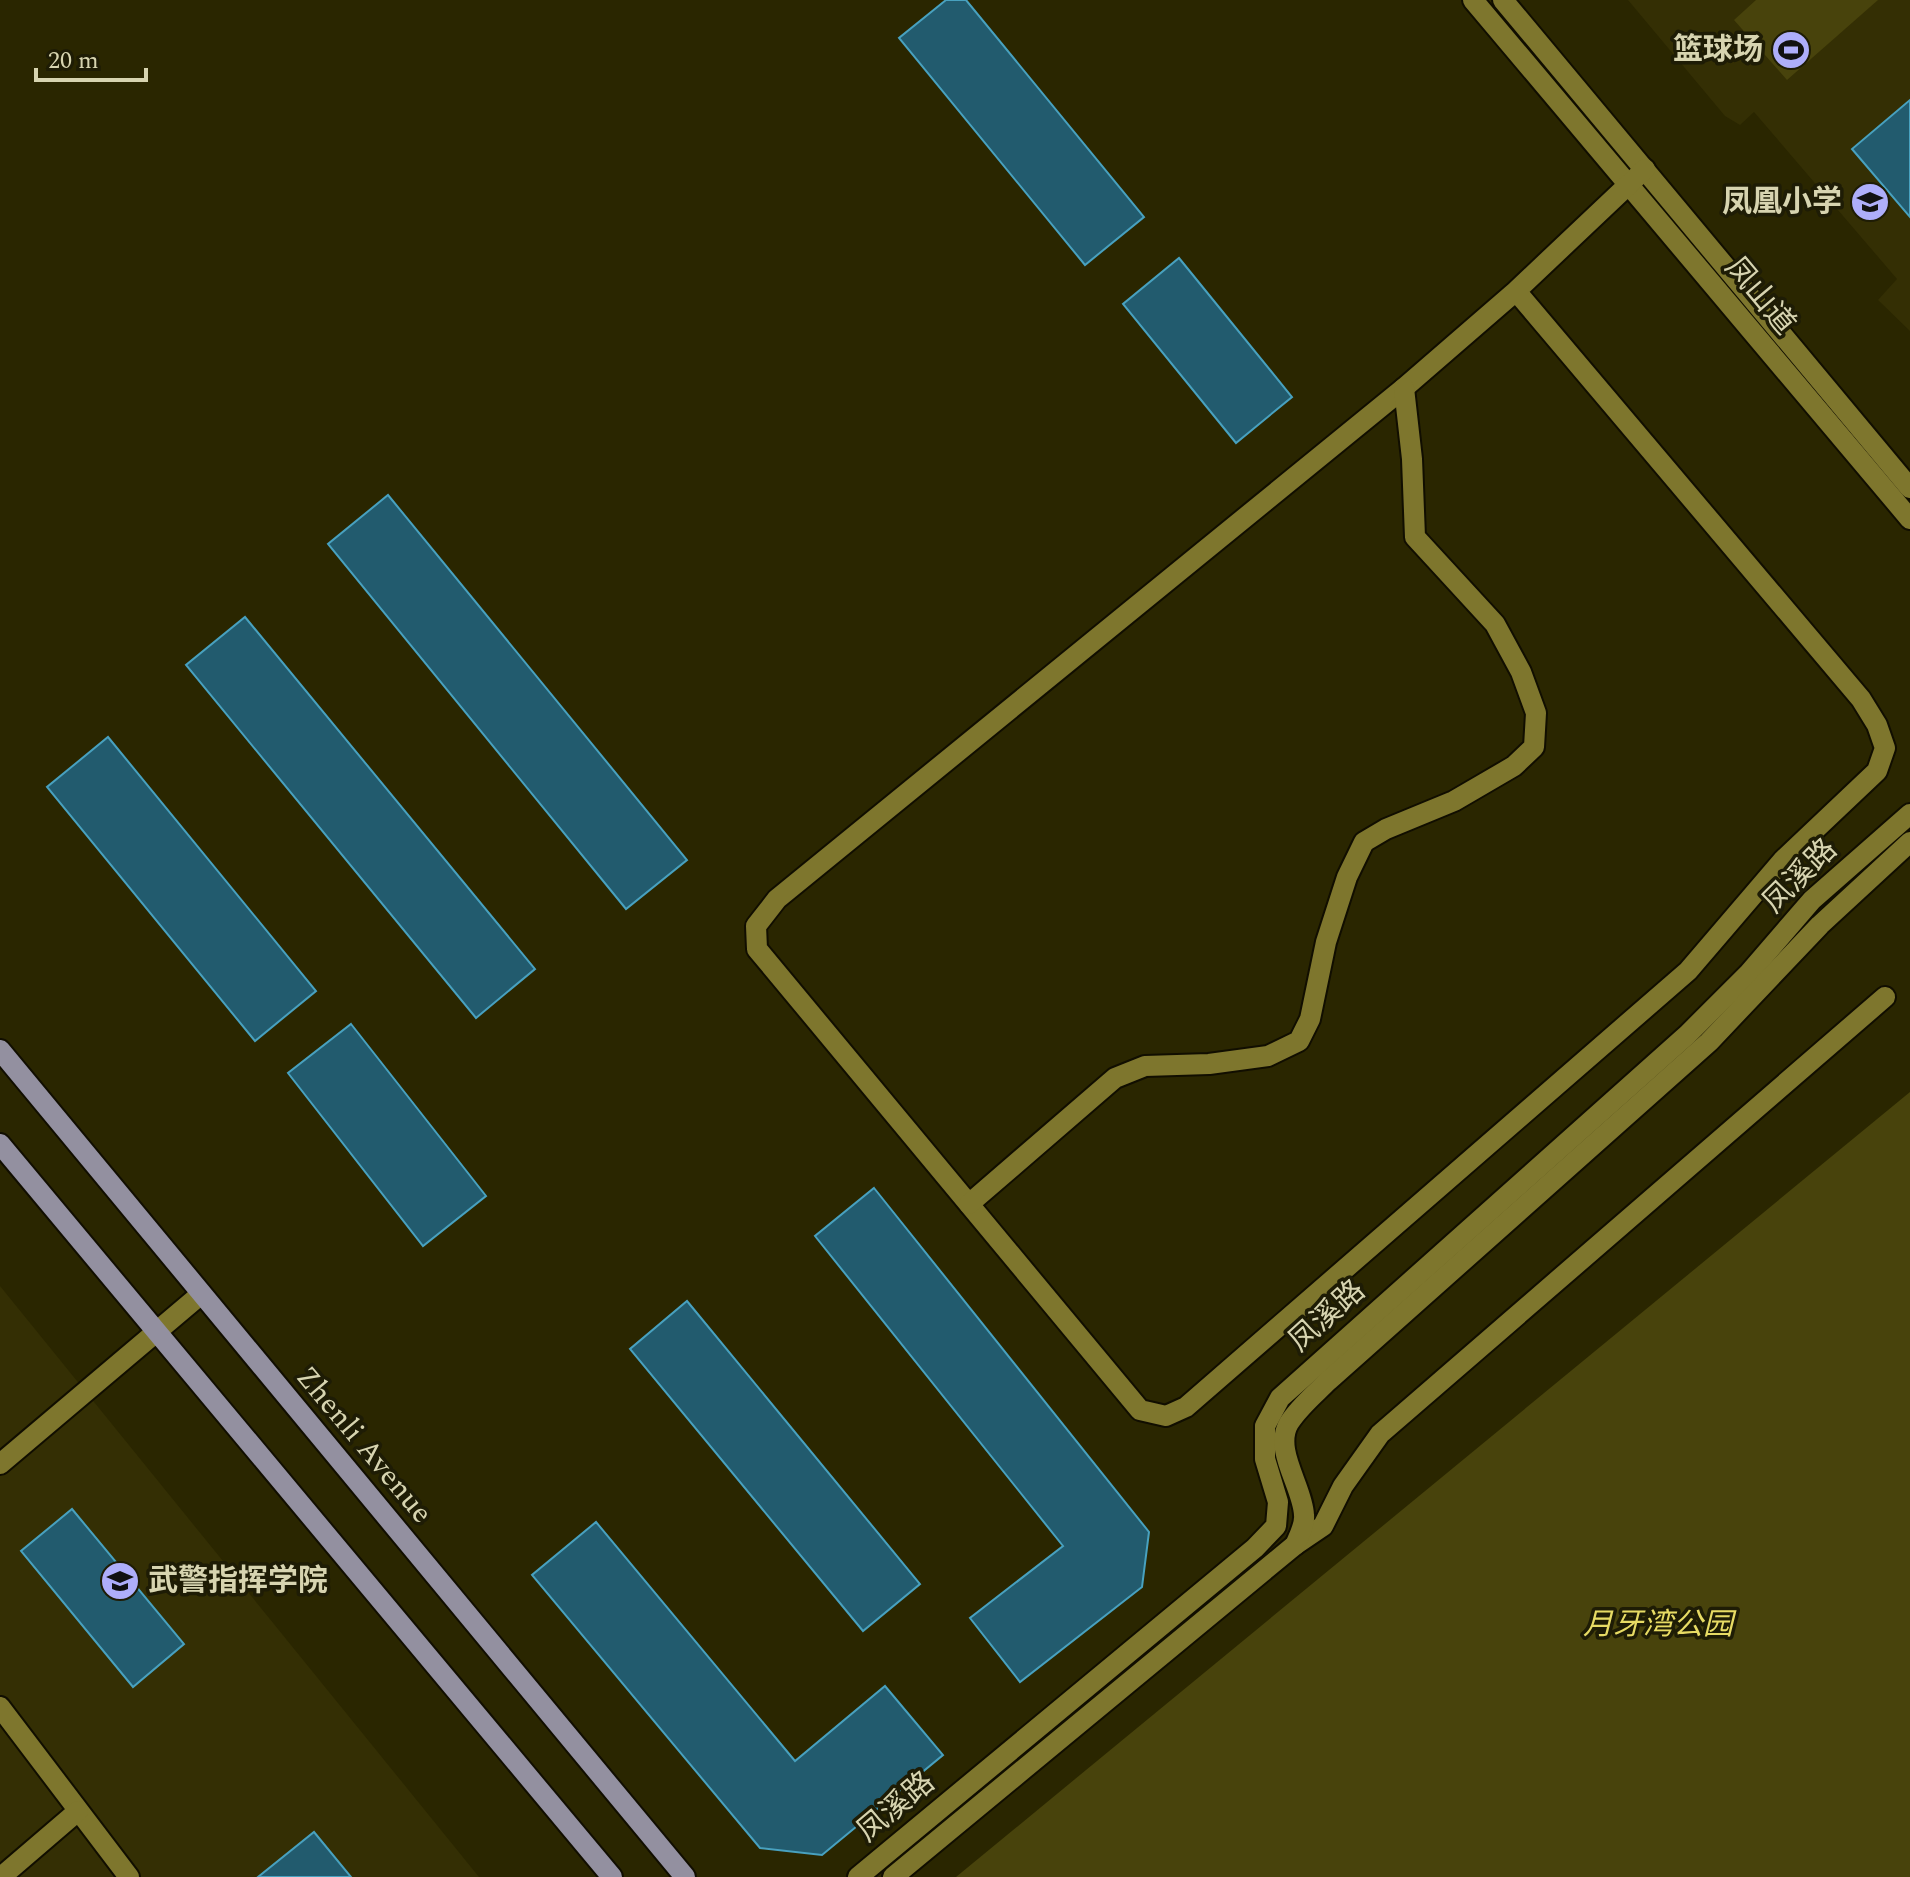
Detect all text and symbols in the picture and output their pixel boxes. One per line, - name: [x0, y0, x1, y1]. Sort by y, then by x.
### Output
- place label: 篮球场: [1673, 27, 1763, 73]
- sports icon: 篮球场: [1770, 29, 1812, 71]
- scale bar: [36, 32, 146, 82]
- text: 20 m: [48, 43, 99, 79]
- place label: 凤凰小学: [1722, 179, 1842, 225]
- school or university icon: 凤凰小学: [1849, 181, 1891, 223]
- street label: 凤山道: [1713, 247, 1807, 345]
- street label: 凤溪路: [1752, 828, 1848, 924]
- street label: 凤溪路: [1278, 1269, 1376, 1363]
- street label: Zhenli Avenue: [284, 1356, 444, 1534]
- place label: 武警指挥学院: [148, 1558, 328, 1604]
- school or university icon: 武警指挥学院: [99, 1560, 141, 1602]
- park label: 月牙湾公园: [1583, 1602, 1737, 1648]
- street label: 凤溪路: [847, 1760, 945, 1854]

